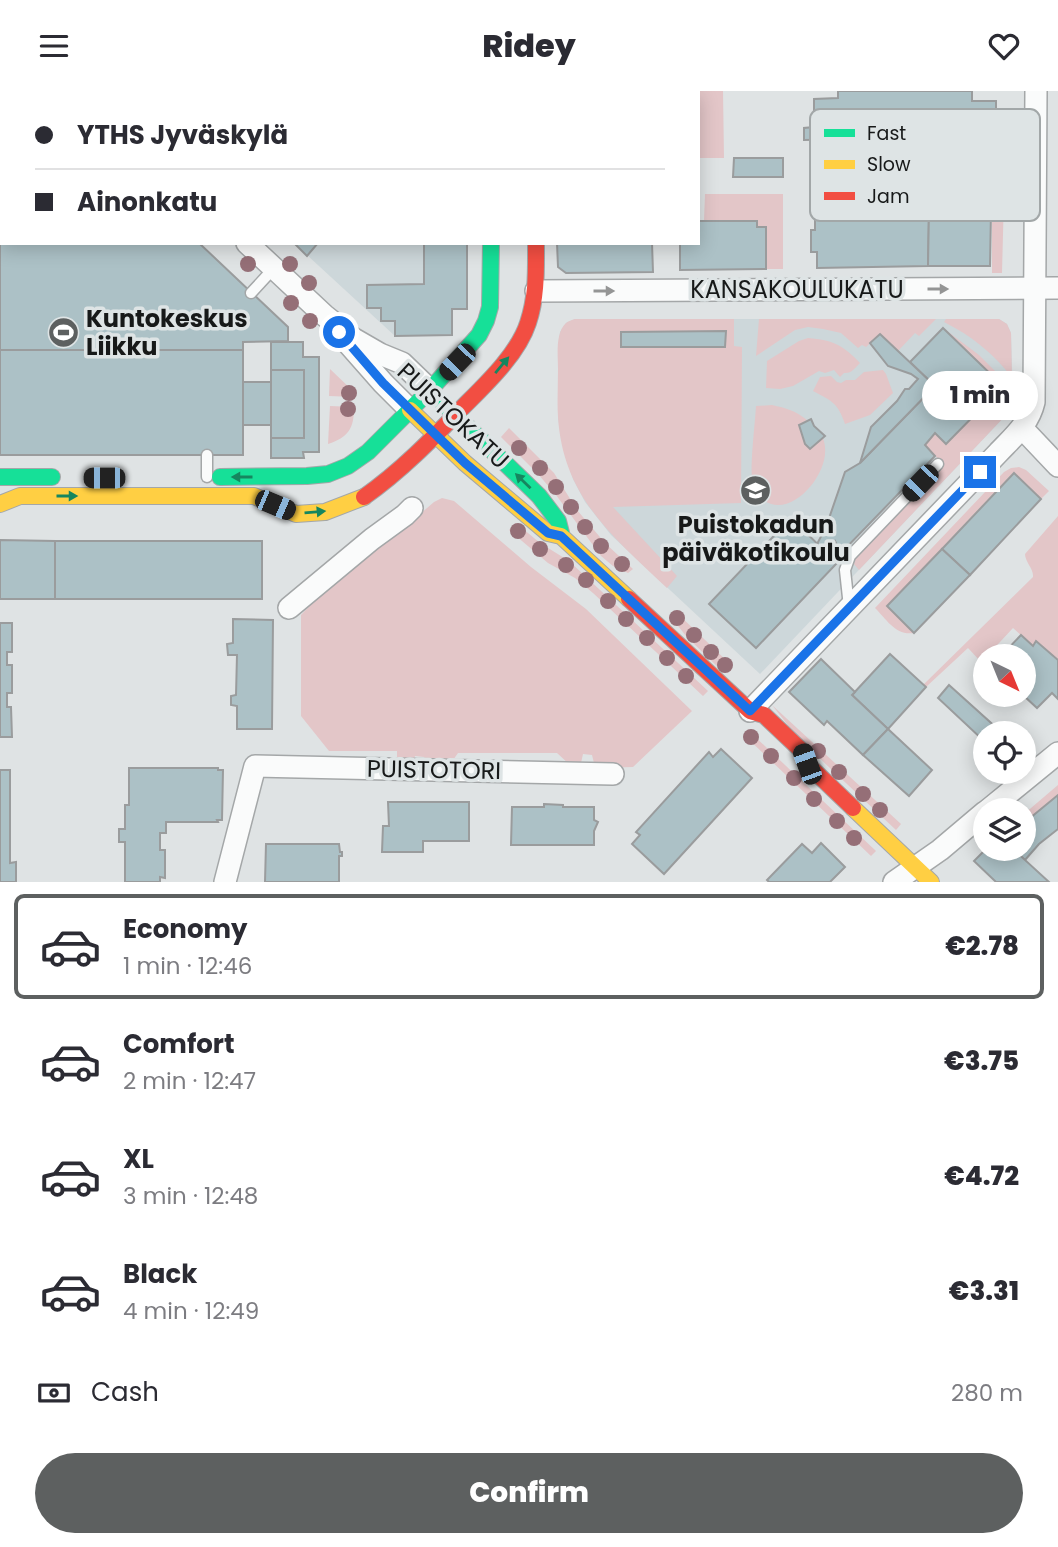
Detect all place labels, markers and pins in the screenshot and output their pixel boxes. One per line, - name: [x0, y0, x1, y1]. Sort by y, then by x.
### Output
- place label: Kuntokeskus Liikku: [86, 302, 248, 363]
- sports icon: Kuntokeskus Liikku: [46, 316, 80, 350]
- school or university icon: Puistokadun päiväkotikoulu: [739, 474, 773, 508]
- place label: Puistokadun päiväkotikoulu: [662, 508, 850, 569]

